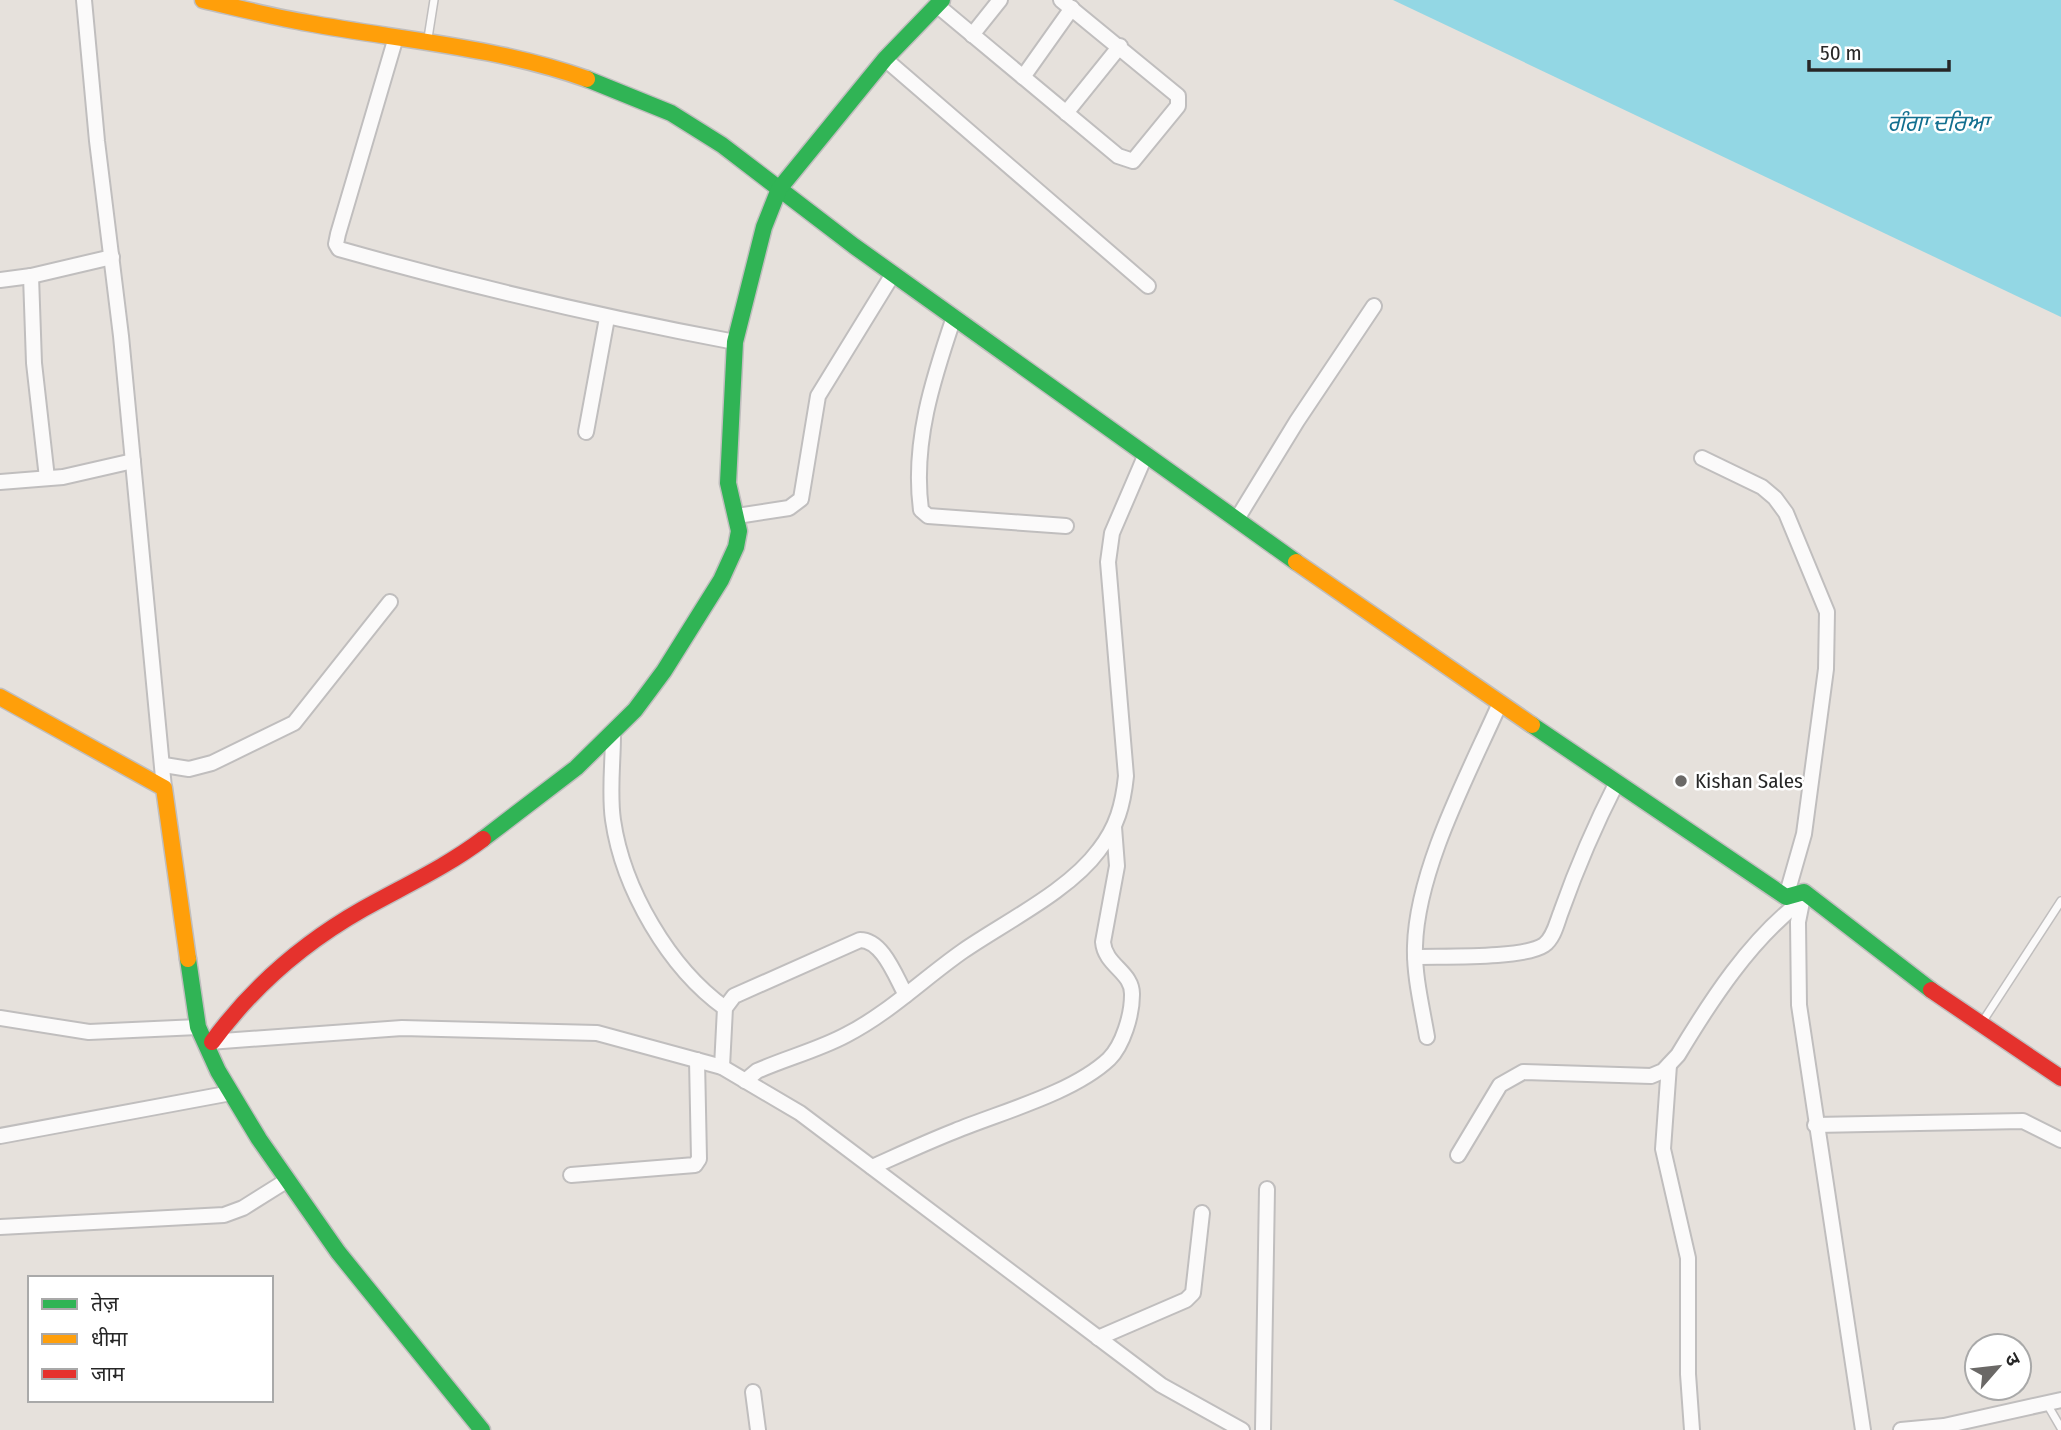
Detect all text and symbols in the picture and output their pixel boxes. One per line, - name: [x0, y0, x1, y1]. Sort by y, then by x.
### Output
- scale bar: [1809, 28, 1949, 72]
- text: 50 m: [1820, 40, 1862, 66]
- water label: ਗੰਗਾ ਦਰਿਆ: [1887, 109, 1993, 137]
- place label: Kishan Sales: [1695, 768, 1803, 794]
- marker: Kishan Sales: [1673, 773, 1689, 789]
- legend: [28, 1276, 273, 1402]
- text: तेज़: [91, 1291, 119, 1317]
- text: धीमा: [91, 1326, 128, 1352]
- north arrow: [1963, 1332, 2033, 1402]
- text: उ: [2000, 1349, 2026, 1370]
- text: जाम: [91, 1361, 125, 1387]

